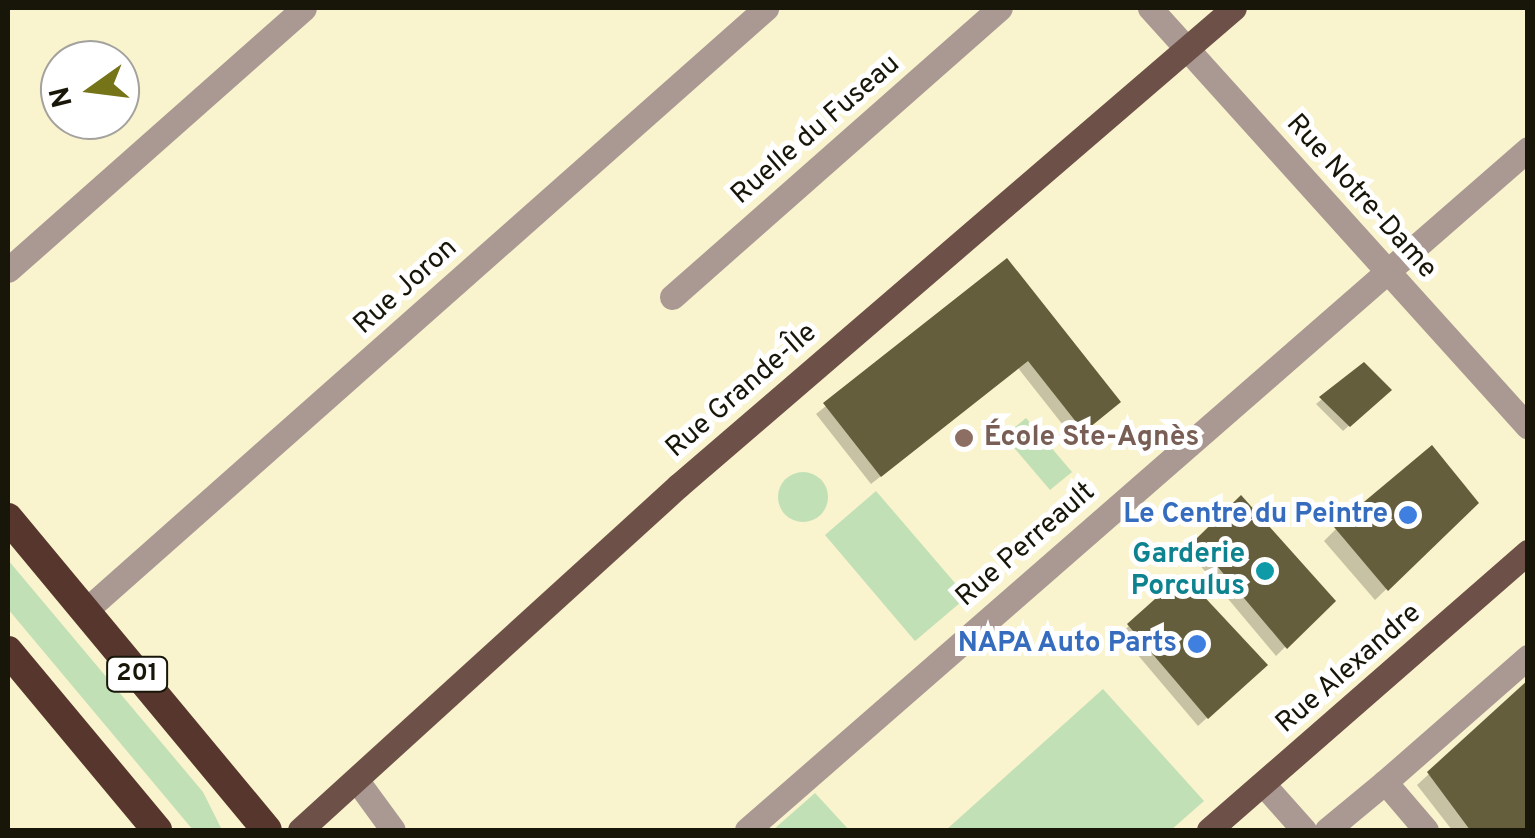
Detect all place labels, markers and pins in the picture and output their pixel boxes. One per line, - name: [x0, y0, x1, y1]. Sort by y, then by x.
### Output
- place label: École Ste-Agnès: [984, 421, 1199, 455]
- marker: École Ste-Agnès: [953, 427, 975, 449]
- place label: Le Centre du Peintre: [1123, 498, 1388, 532]
- marker: Le Centre du Peintre: [1397, 504, 1419, 526]
- place label: Garderie Porculus: [1131, 538, 1245, 604]
- marker: Garderie Porculus: [1254, 560, 1276, 582]
- place label: NAPA Auto Parts: [955, 627, 1177, 661]
- marker: NAPA Auto Parts: [1186, 633, 1208, 655]

